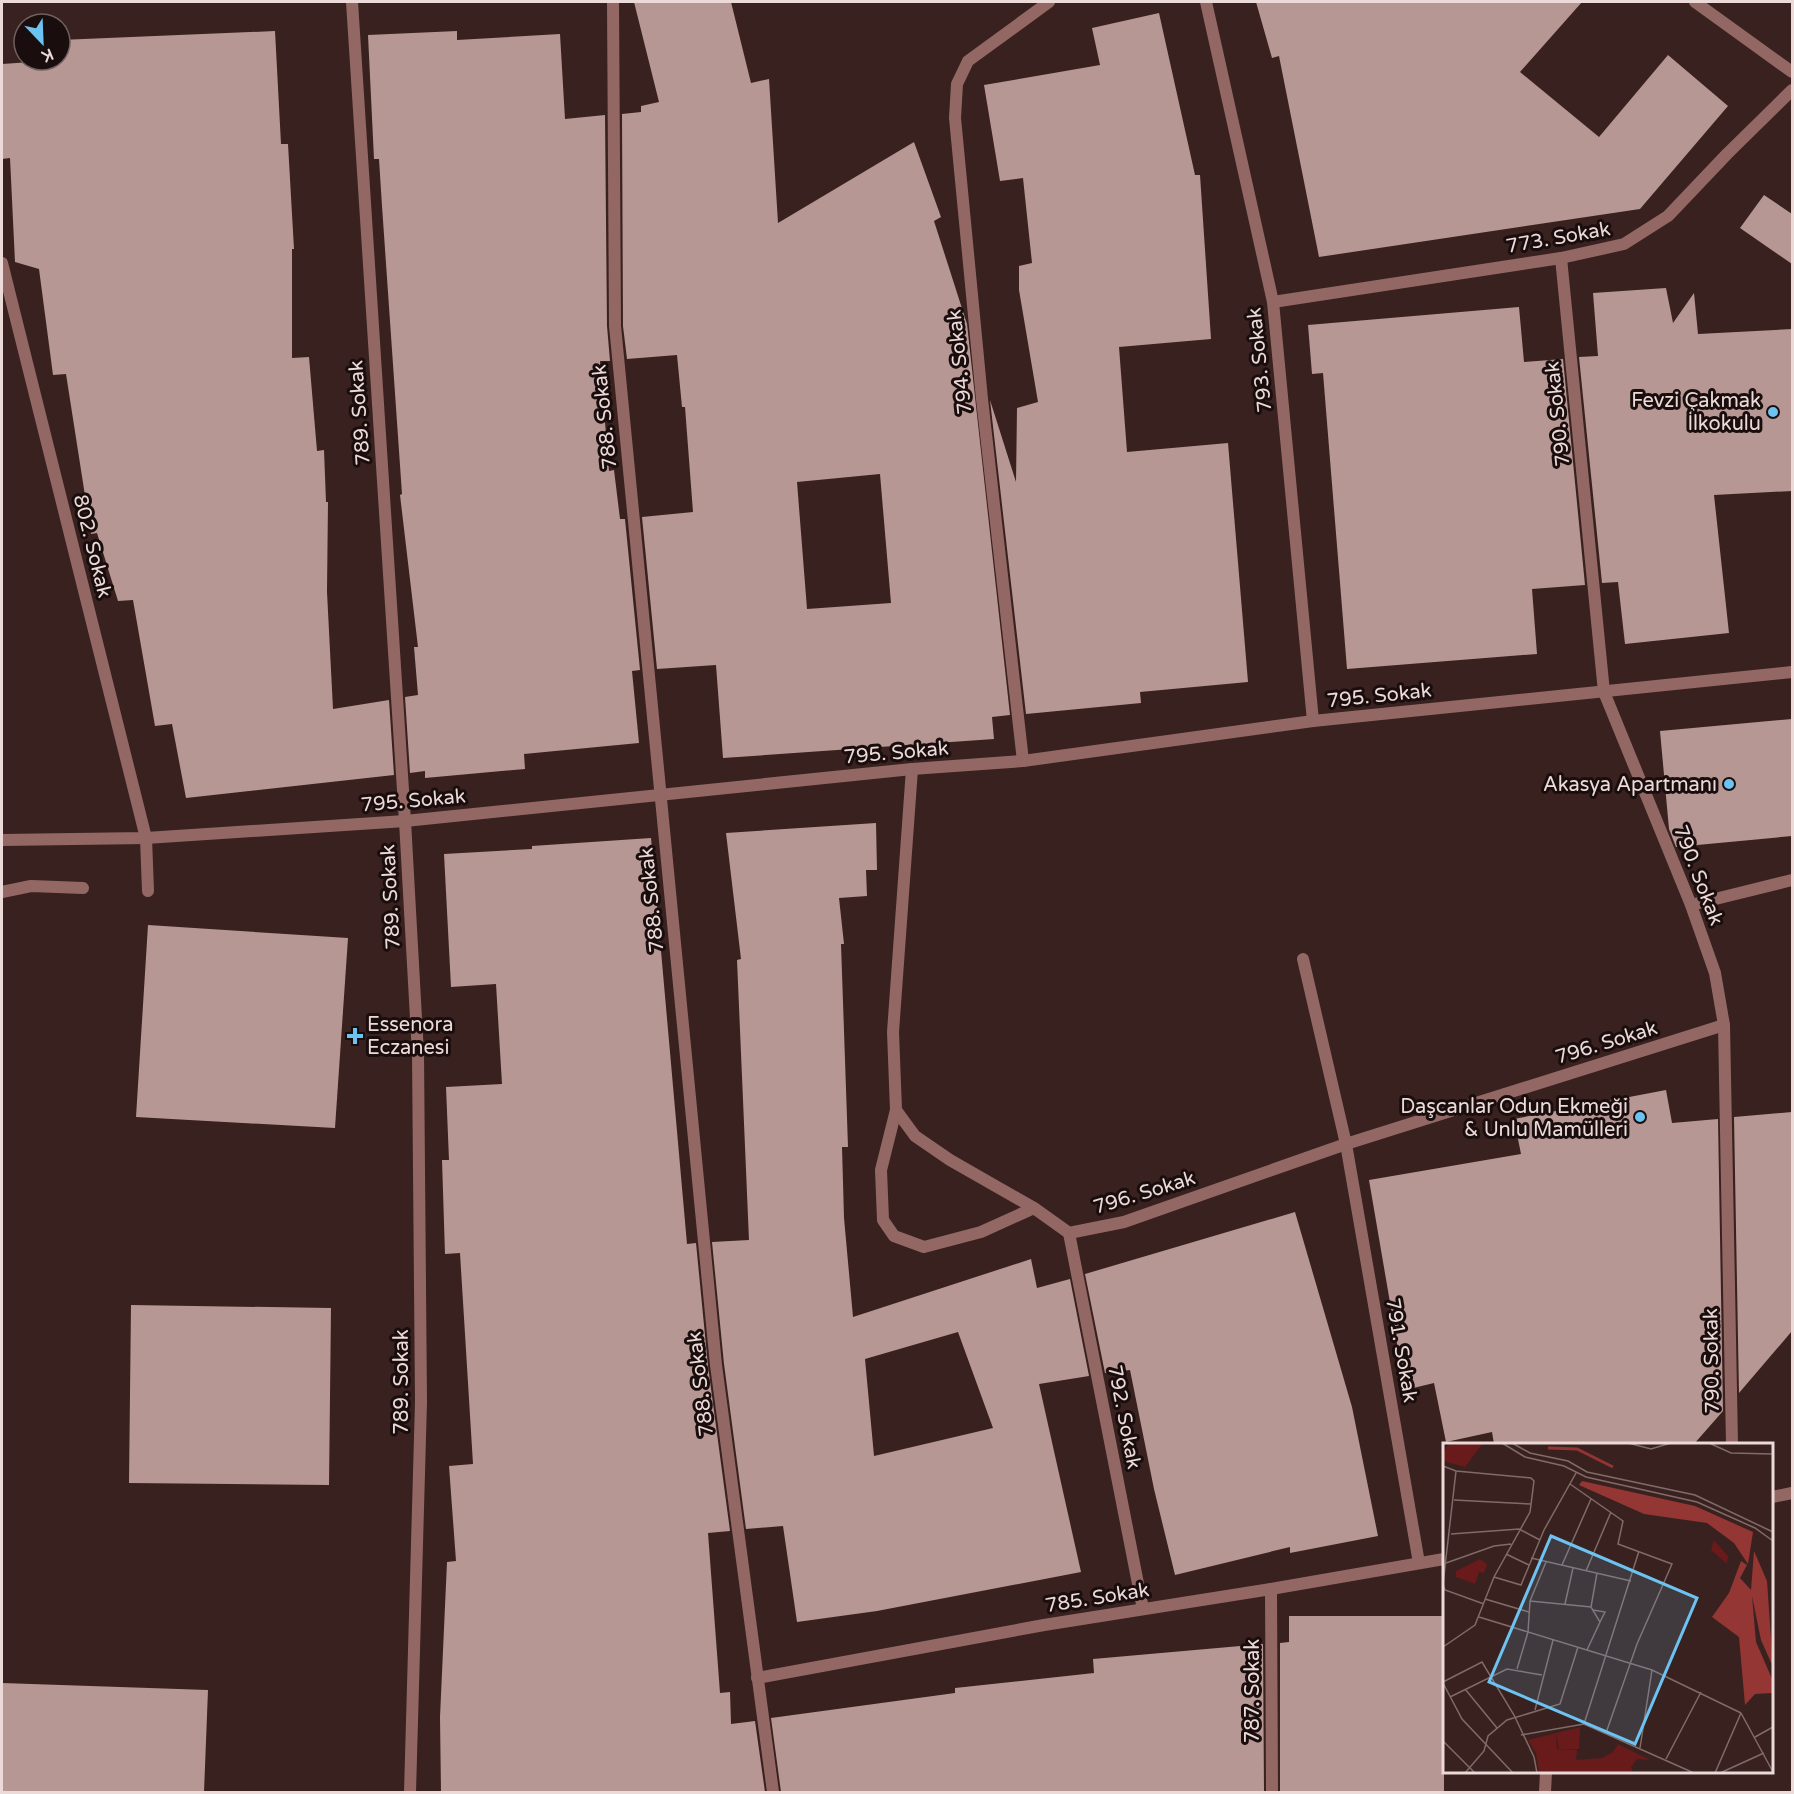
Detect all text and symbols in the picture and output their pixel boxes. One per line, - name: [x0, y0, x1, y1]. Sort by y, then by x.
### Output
- north arrow: [12, 12, 72, 72]
- text: K: [38, 44, 56, 66]
- street label: 773. Sokak: [1504, 217, 1612, 259]
- street label: 793. Sokak: [1243, 306, 1277, 414]
- street label: 794. Sokak: [943, 308, 977, 416]
- street label: 789. Sokak: [344, 359, 376, 466]
- street label: 790. Sokak: [1541, 360, 1575, 468]
- street label: 788. Sokak: [588, 363, 622, 471]
- place label: Fevzi Çakmak İlkokulu: [1631, 389, 1761, 436]
- marker: Fevzi Çakmak İlkokulu: [1766, 405, 1780, 419]
- street label: 802. Sokak: [68, 492, 116, 600]
- street label: 795. Sokak: [1326, 679, 1433, 713]
- street label: 795. Sokak: [843, 736, 950, 770]
- place label: Akasya Apartmanı: [1543, 773, 1717, 797]
- marker: Akasya Apartmanı: [1722, 777, 1736, 791]
- street label: 795. Sokak: [360, 784, 467, 818]
- street label: 790. Sokak: [1668, 822, 1728, 929]
- street label: 789. Sokak: [376, 844, 406, 950]
- street label: 788. Sokak: [635, 846, 669, 954]
- place label: Essenora Eczanesi: [367, 1013, 453, 1060]
- street label: 796. Sokak: [1552, 1016, 1660, 1070]
- marker: Essenora Eczanesi: [348, 1029, 362, 1043]
- place label: Daşcanlar Odun Ekmeği & Unlu Mamülleri: [1400, 1095, 1628, 1142]
- marker: Daşcanlar Odun Ekmeği & Unlu Mamülleri: [1633, 1110, 1647, 1124]
- street label: 796. Sokak: [1090, 1166, 1198, 1220]
- street label: 791. Sokak: [1380, 1296, 1422, 1404]
- street label: 790. Sokak: [1699, 1308, 1725, 1414]
- street label: 789. Sokak: [390, 1329, 414, 1435]
- street label: 788. Sokak: [683, 1330, 719, 1438]
- street label: 792. Sokak: [1102, 1363, 1146, 1471]
- inset map: [1443, 1443, 1773, 1773]
- street label: 785. Sokak: [1043, 1578, 1151, 1618]
- street label: 787. Sokak: [1241, 1639, 1265, 1743]

